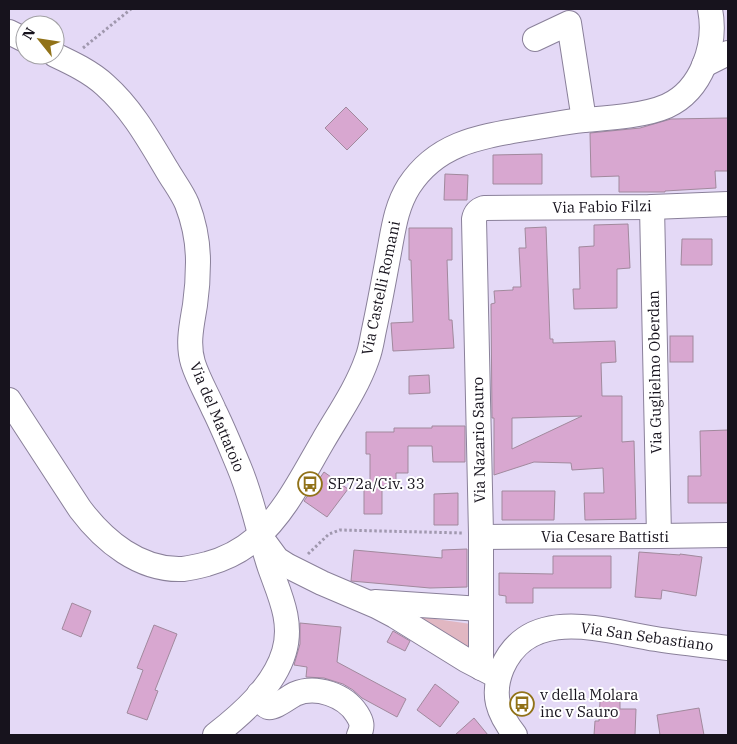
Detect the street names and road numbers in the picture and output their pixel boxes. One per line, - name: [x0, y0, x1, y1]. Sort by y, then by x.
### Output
- street label: Via Fabio Filzi: [552, 196, 652, 217]
- street label: Via Castelli Romani: [357, 219, 404, 357]
- street label: Via Guglielmo Oberdan: [644, 290, 665, 454]
- street label: Via del Mattatoio: [186, 359, 249, 475]
- street label: Via Nazario Sauro: [468, 377, 489, 503]
- street label: Via Cesare Battisti: [541, 527, 669, 546]
- street label: Via San Sebastiano: [580, 618, 715, 655]

